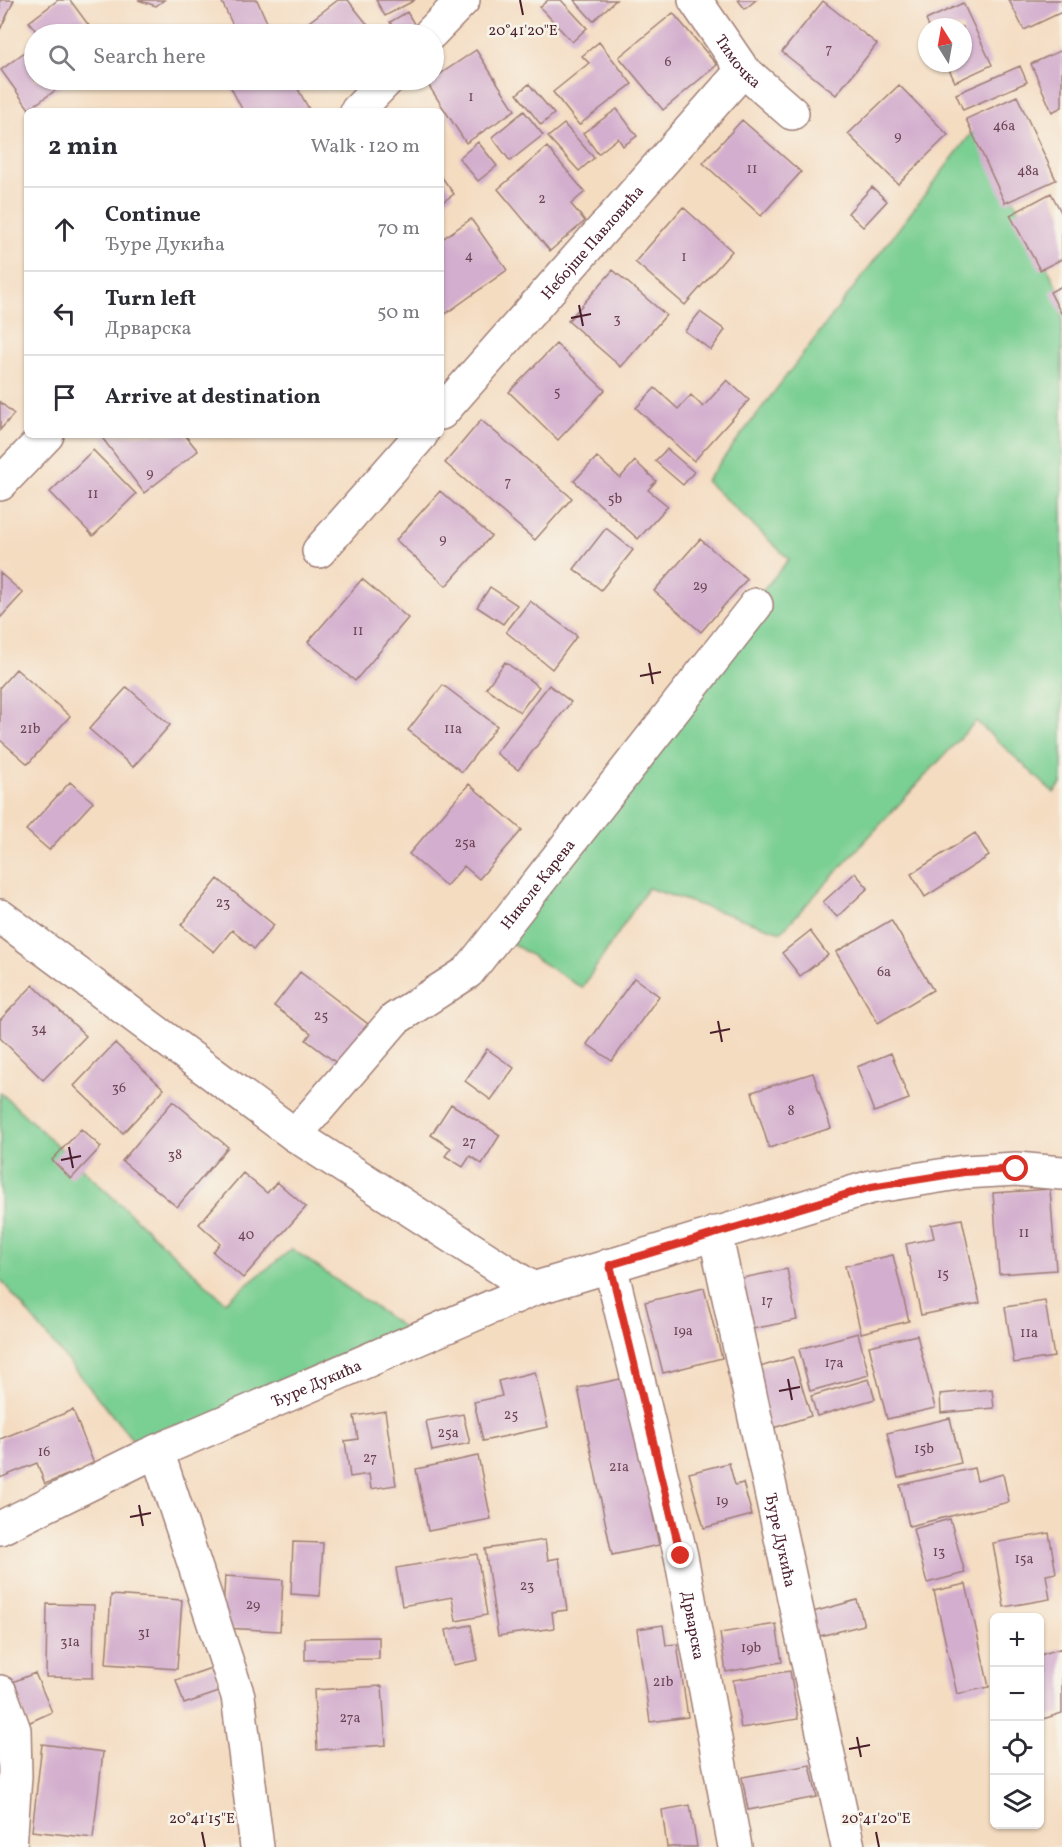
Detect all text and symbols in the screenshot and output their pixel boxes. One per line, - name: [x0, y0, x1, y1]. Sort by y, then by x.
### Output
- north arrow: [918, 18, 972, 72]
- text: 20°41'20"E: [488, 21, 558, 42]
- search box: [24, 24, 444, 90]
- street label: Тимочка: [709, 31, 765, 94]
- house number: 7: [826, 40, 833, 59]
- icon: search: [45, 41, 78, 74]
- text: Search here: [93, 42, 206, 73]
- house number: 6: [664, 53, 672, 72]
- house number: 1: [468, 88, 474, 107]
- house number: 46a: [993, 117, 1015, 136]
- house number: 9: [894, 127, 902, 146]
- text: 2 min: [48, 129, 118, 165]
- text: Walk · 120 m: [311, 133, 420, 161]
- house number: 11: [747, 160, 757, 179]
- house number: 48a: [1017, 162, 1039, 181]
- street label: Небојше Павловића: [537, 181, 650, 305]
- house number: 2: [538, 190, 546, 209]
- text: Continue: [105, 200, 201, 231]
- icon: ahead: [48, 213, 81, 246]
- text: 70 m: [377, 215, 420, 243]
- text: Ђуре Дукића: [105, 231, 225, 259]
- house number: 4: [465, 247, 473, 266]
- house number: 1: [681, 248, 687, 267]
- text: Turn left: [105, 284, 196, 315]
- icon: left: [48, 297, 81, 330]
- text: 50 m: [377, 299, 420, 327]
- house number: 3: [613, 310, 621, 329]
- text: Дрварска: [105, 315, 191, 343]
- icon: arrive: [48, 381, 81, 414]
- text: Arrive at destination: [105, 382, 321, 413]
- house number: 5: [554, 383, 560, 402]
- house number: 9: [146, 464, 154, 483]
- house number: 7: [505, 473, 512, 492]
- house number: 11: [88, 485, 98, 504]
- house number: 5b: [608, 490, 623, 509]
- house number: 9: [439, 530, 447, 549]
- house number: 29: [693, 577, 707, 596]
- house number: 11: [353, 622, 363, 641]
- house number: 21b: [20, 720, 41, 739]
- house number: 11a: [444, 720, 462, 739]
- house number: 25a: [454, 834, 476, 853]
- street label: Николе Карева: [496, 835, 581, 935]
- house number: 23: [216, 894, 230, 913]
- house number: 6a: [877, 963, 891, 982]
- house number: 25: [314, 1007, 328, 1026]
- house number: 34: [31, 1020, 47, 1039]
- house number: 36: [112, 1079, 126, 1098]
- house number: 8: [787, 1102, 795, 1121]
- house number: 27: [462, 1133, 476, 1152]
- house number: 38: [168, 1146, 182, 1165]
- route start: [1002, 1155, 1028, 1181]
- house number: 11: [1019, 1224, 1029, 1243]
- house number: 40: [238, 1226, 254, 1245]
- house number: 15: [937, 1265, 949, 1284]
- house number: 17: [761, 1292, 773, 1311]
- house number: 19a: [673, 1322, 693, 1341]
- house number: 11a: [1020, 1324, 1038, 1343]
- house number: 17a: [824, 1354, 844, 1373]
- street label: Ђуре Дукића: [268, 1355, 365, 1414]
- house number: 25: [504, 1406, 518, 1425]
- house number: 25a: [437, 1424, 459, 1443]
- house number: 15b: [914, 1440, 934, 1459]
- house number: 16: [38, 1443, 50, 1462]
- house number: 27: [363, 1449, 377, 1468]
- house number: 21a: [609, 1458, 629, 1477]
- street label: Ђуре Дукића: [759, 1491, 800, 1590]
- house number: 19: [716, 1492, 728, 1511]
- route end: [667, 1542, 693, 1568]
- house number: 13: [933, 1543, 945, 1562]
- house number: 15a: [1014, 1550, 1034, 1569]
- house number: 23: [520, 1577, 534, 1596]
- street label: Дрварска: [675, 1590, 709, 1662]
- house number: 29: [246, 1596, 260, 1615]
- map controls: [990, 1613, 1044, 1829]
- button: +: [990, 1613, 1044, 1667]
- house number: 31: [138, 1624, 150, 1643]
- house number: 31a: [60, 1633, 80, 1652]
- house number: 19b: [741, 1639, 762, 1658]
- button: −: [990, 1667, 1044, 1721]
- house number: 21b: [653, 1673, 674, 1692]
- house number: 27a: [340, 1709, 360, 1728]
- button: locate: [990, 1721, 1044, 1775]
- button: layers: [990, 1775, 1044, 1829]
- text: 20°41'15"E: [169, 1809, 235, 1830]
- text: 20°41'20"E: [841, 1809, 911, 1830]

